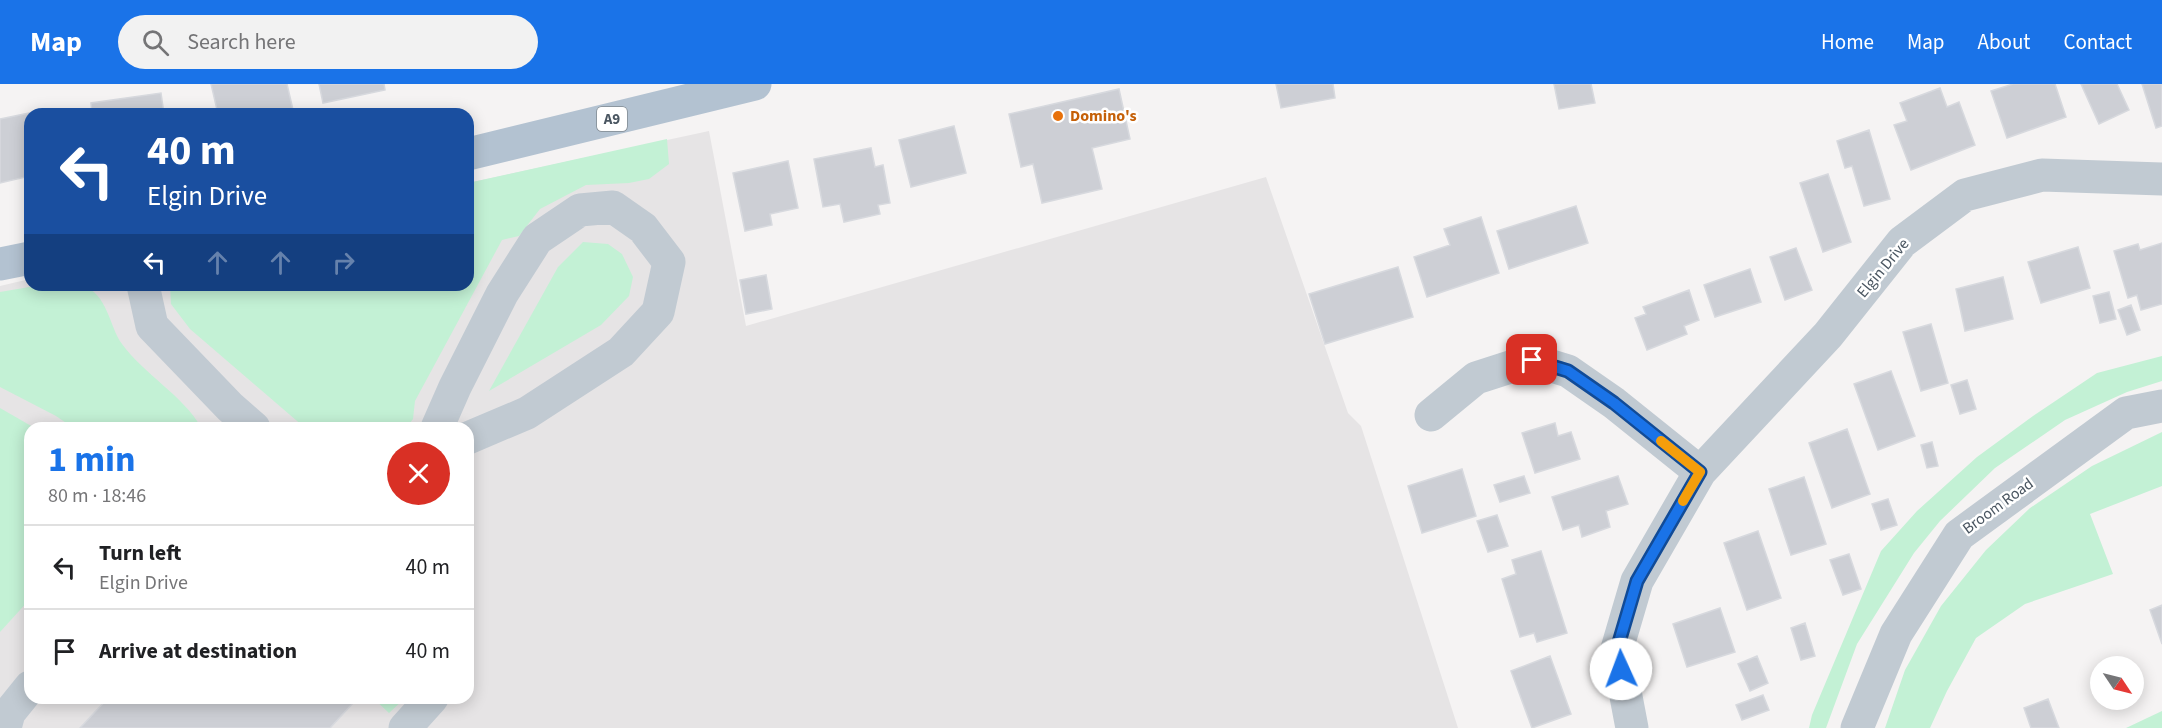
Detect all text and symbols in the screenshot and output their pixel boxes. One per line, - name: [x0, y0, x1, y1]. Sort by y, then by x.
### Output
- search box: [118, 15, 538, 69]
- text: Map: [30, 22, 82, 62]
- icon: search: [139, 26, 172, 59]
- text: Search here: [187, 26, 296, 58]
- text: Home: [1821, 27, 1874, 57]
- text: Map: [1907, 27, 1945, 57]
- text: About: [1978, 27, 2030, 57]
- text: Contact: [2063, 27, 2132, 57]
- place label: Domino's: [1070, 105, 1137, 127]
- road number: A9: [597, 107, 627, 131]
- marker: Domino's: [1051, 109, 1065, 123]
- text: 40 m: [147, 121, 236, 181]
- icon: left: [48, 132, 126, 210]
- text: Elgin Drive: [147, 177, 267, 216]
- street label: Elgin Drive: [1852, 234, 1914, 302]
- icon: left: [138, 246, 171, 279]
- icon: ahead: [201, 246, 234, 279]
- icon: ahead: [264, 246, 297, 279]
- icon: right: [327, 246, 360, 279]
- pin: [1506, 334, 1557, 385]
- icon: arrive: [1515, 343, 1548, 376]
- text: 1 min: [48, 434, 136, 485]
- button: close: [387, 442, 450, 505]
- street label: Broom Road: [1958, 473, 2038, 539]
- text: 80 m · 18:46: [48, 482, 146, 510]
- text: Turn left: [99, 537, 181, 569]
- icon: left: [48, 551, 81, 584]
- text: 40 m: [405, 551, 450, 583]
- text: Elgin Drive: [99, 569, 188, 597]
- icon: arrive: [48, 635, 81, 668]
- text: Arrive at destination: [99, 635, 297, 667]
- text: 40 m: [405, 635, 450, 667]
- position arrow: [1589, 637, 1653, 701]
- north arrow: [2090, 656, 2144, 710]
- map controls: [2090, 656, 2144, 710]

